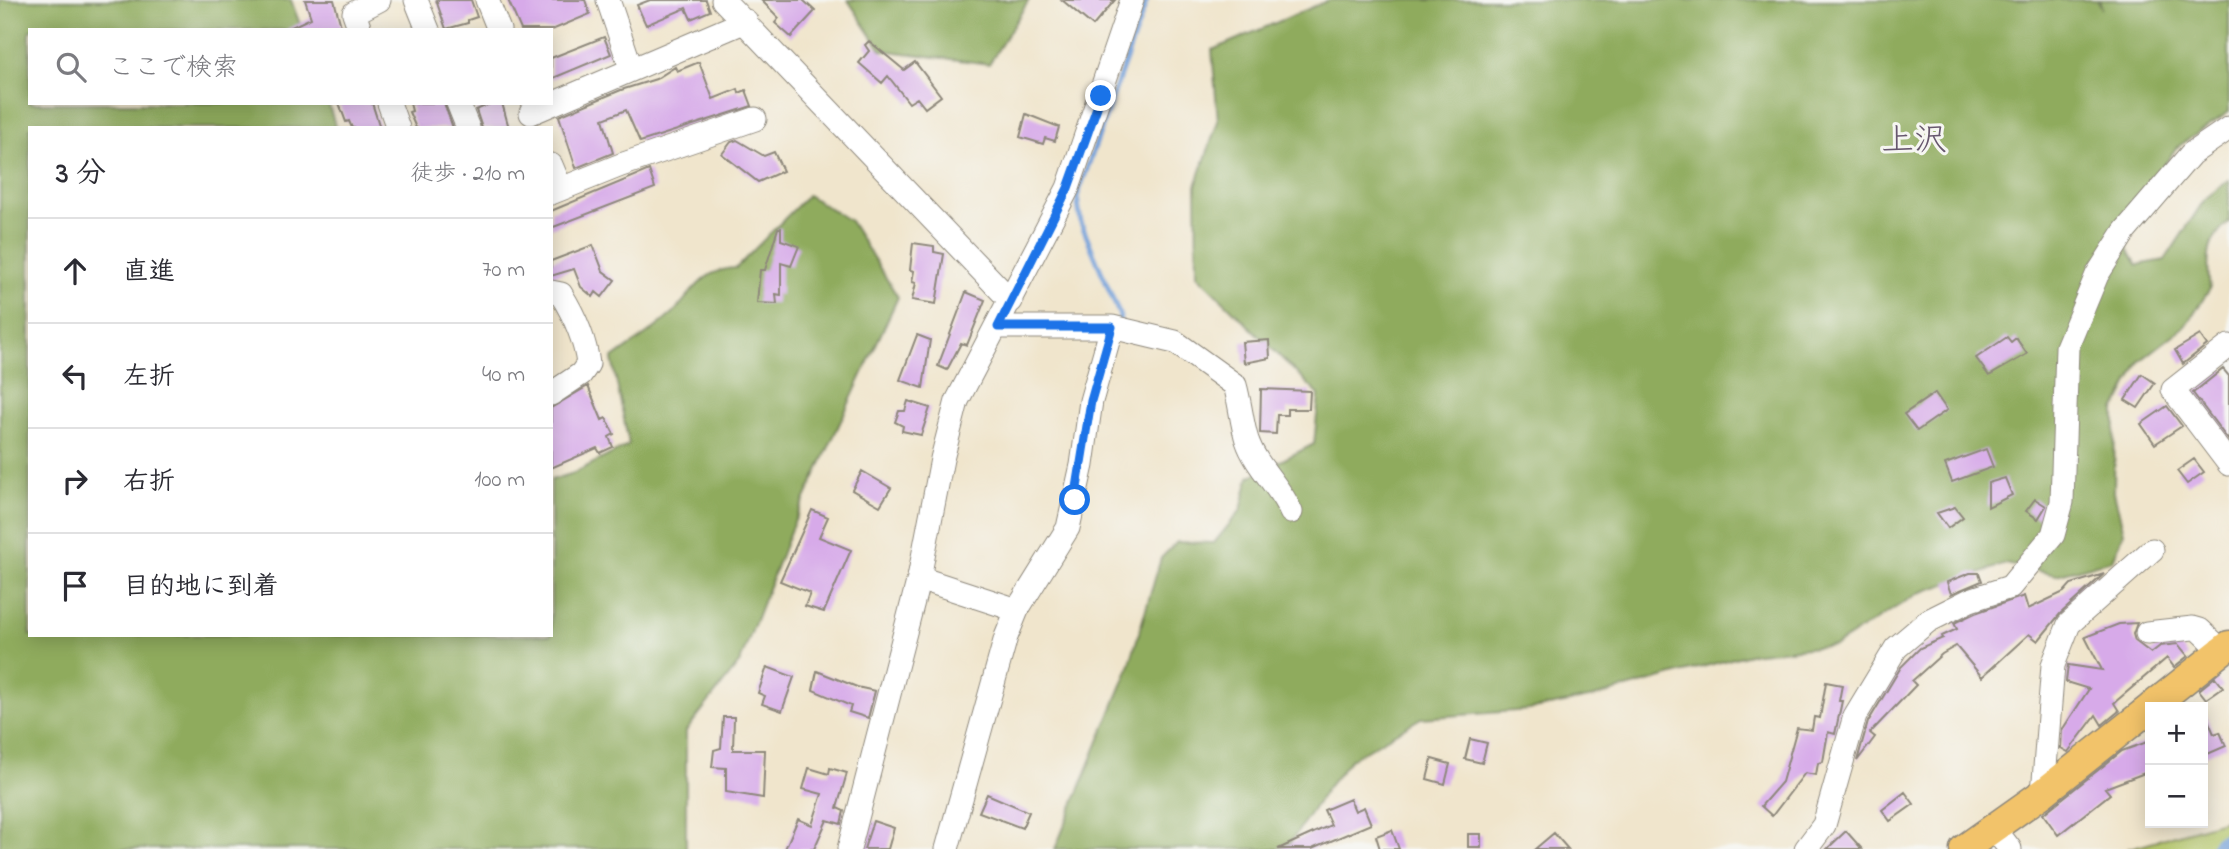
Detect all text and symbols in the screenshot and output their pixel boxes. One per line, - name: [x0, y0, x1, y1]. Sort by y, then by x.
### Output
- search box: [28, 28, 553, 105]
- icon: search: [52, 48, 90, 86]
- text: ここで検索: [108, 50, 238, 88]
- route end: [1085, 80, 1116, 111]
- district label: 上沢: [1881, 118, 1947, 166]
- text: 3 分: [56, 153, 106, 197]
- text: 徒歩 · 210 m: [410, 158, 525, 191]
- icon: ahead: [56, 252, 94, 290]
- text: 直進: [123, 254, 175, 292]
- text: 70 m: [482, 254, 525, 287]
- icon: left: [56, 357, 94, 395]
- text: 左折: [123, 359, 175, 397]
- text: 40 m: [482, 359, 525, 392]
- icon: right: [56, 462, 94, 500]
- text: 右折: [123, 464, 175, 502]
- text: 100 m: [474, 464, 525, 497]
- route start: [1059, 484, 1090, 515]
- icon: arrive: [56, 567, 94, 605]
- text: 目的地に到着: [123, 569, 279, 607]
- map controls: [2145, 702, 2208, 828]
- button: +: [2145, 702, 2208, 765]
- button: −: [2145, 765, 2208, 828]

